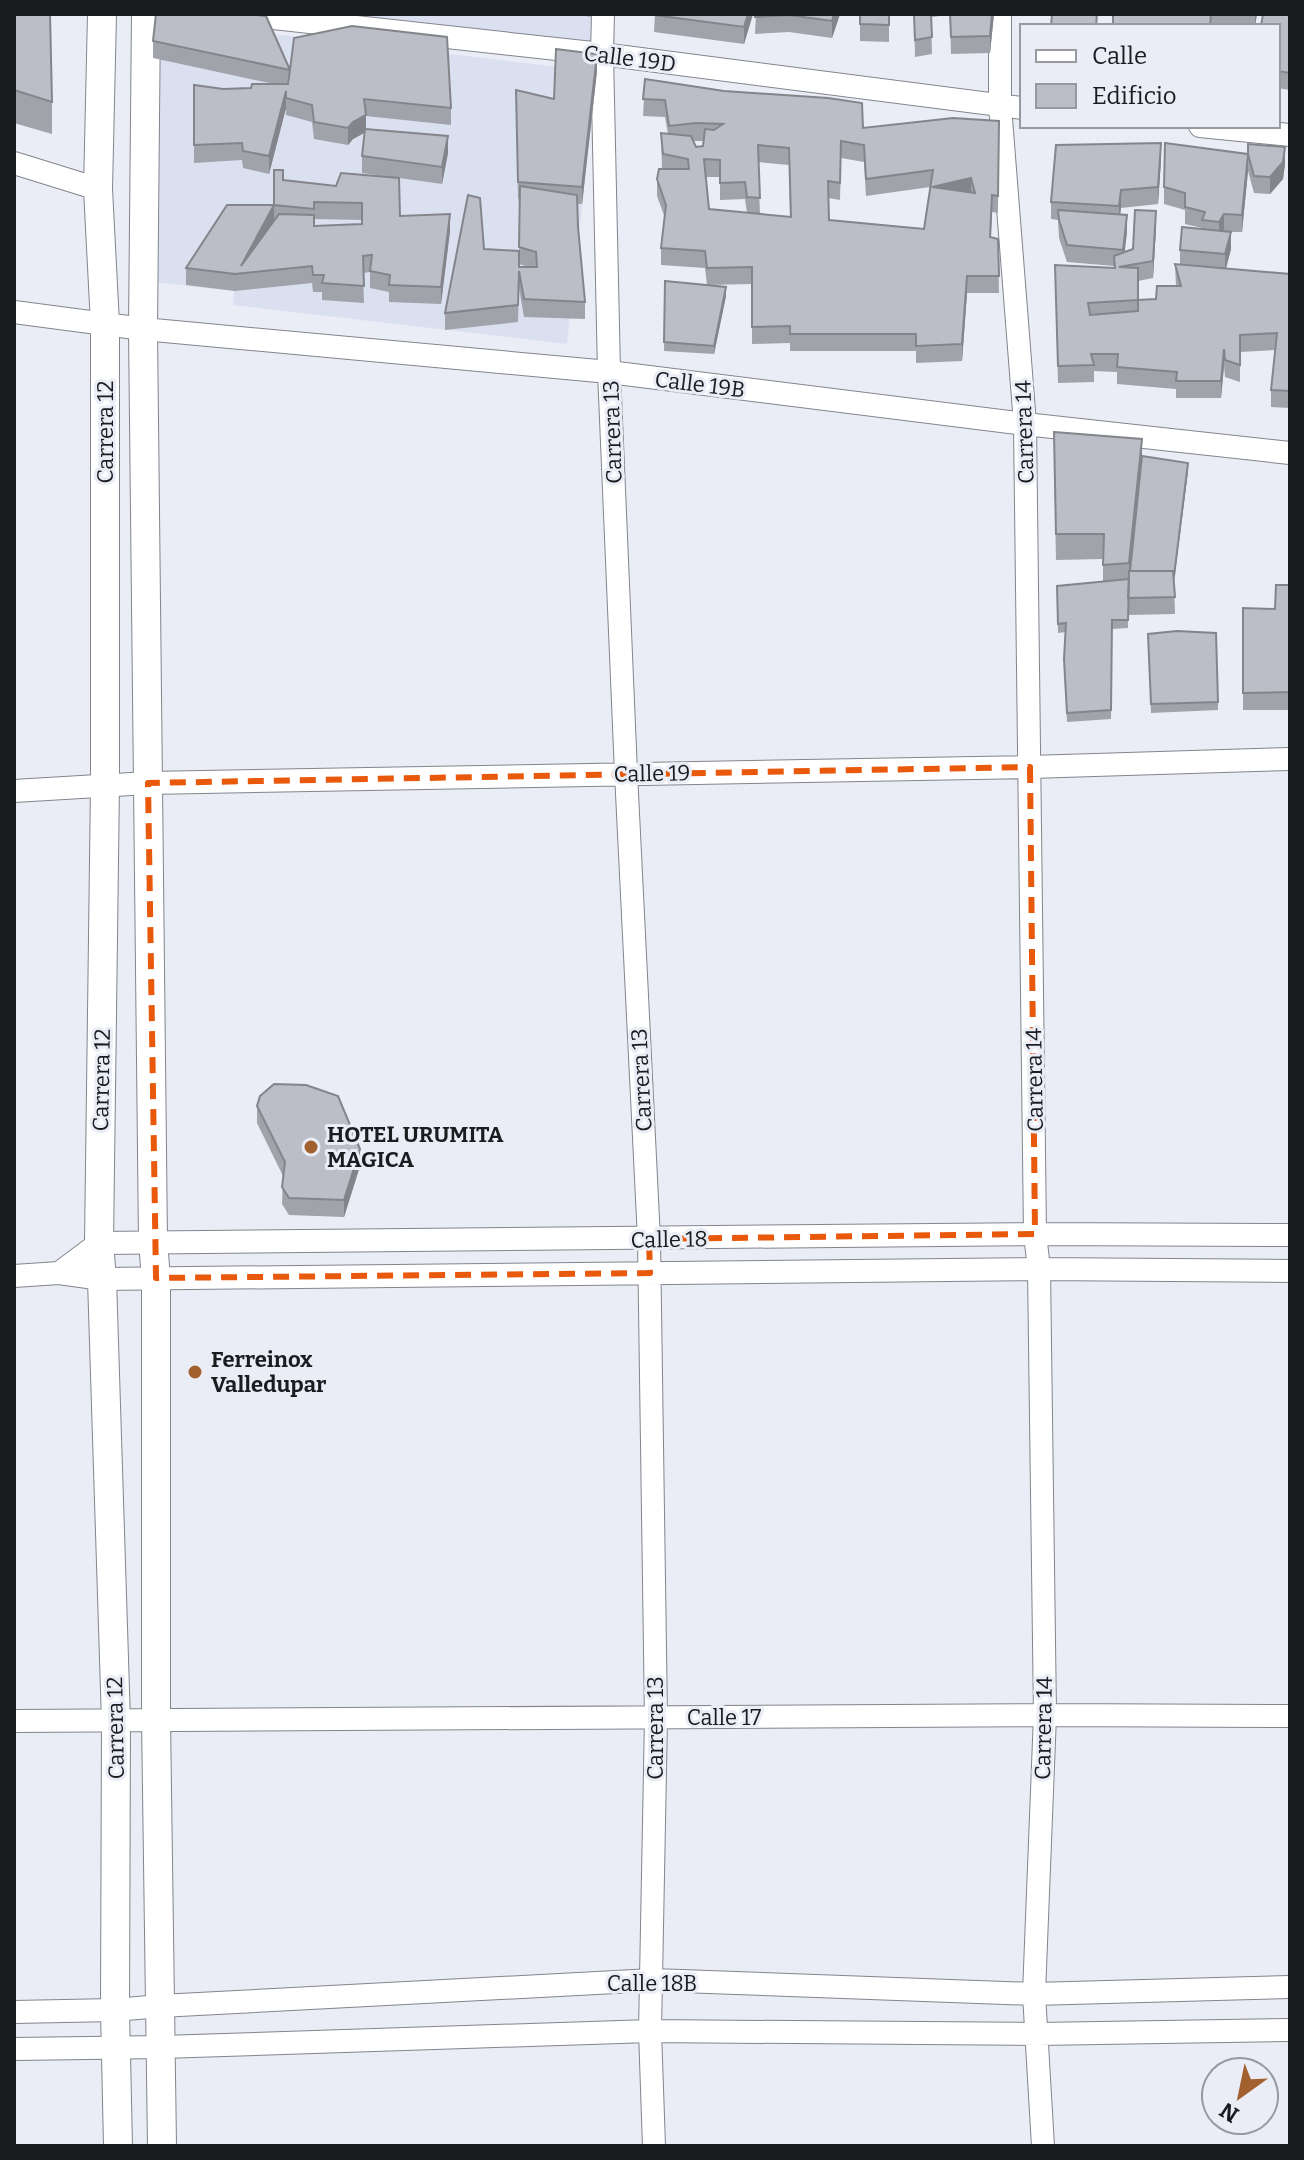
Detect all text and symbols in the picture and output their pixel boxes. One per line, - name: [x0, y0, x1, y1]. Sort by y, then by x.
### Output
- legend: [1020, 24, 1280, 128]
- street label: Calle 19D: [582, 39, 677, 78]
- text: Calle: [1092, 42, 1147, 70]
- text: Edificio: [1092, 82, 1177, 110]
- street label: Calle 19B: [653, 366, 747, 403]
- street label: Carrera 13: [597, 380, 628, 484]
- street label: Carrera 14: [1009, 380, 1040, 484]
- street label: Carrera 12: [92, 381, 119, 483]
- street label: Calle 19: [613, 759, 691, 788]
- street label: Carrera 12: [87, 1028, 116, 1132]
- street label: Carrera 13: [625, 1028, 658, 1132]
- street label: Carrera 14: [1020, 1028, 1049, 1132]
- place label: HOTEL URUMITA MAGICA: [327, 1121, 504, 1173]
- marker: HOTEL URUMITA MAGICA: [302, 1138, 320, 1156]
- street label: Calle 18: [630, 1225, 708, 1254]
- place label: Ferreinox Valledupar: [211, 1346, 327, 1398]
- marker: Ferreinox Valledupar: [186, 1363, 204, 1381]
- street label: Carrera 12: [101, 1676, 130, 1780]
- street label: Carrera 13: [642, 1676, 669, 1780]
- street label: Carrera 14: [1029, 1676, 1058, 1780]
- street label: Calle 17: [687, 1704, 761, 1731]
- street label: Calle 18B: [607, 1970, 697, 1997]
- north arrow: [1200, 2056, 1280, 2136]
- text: N: [1215, 2096, 1244, 2128]

